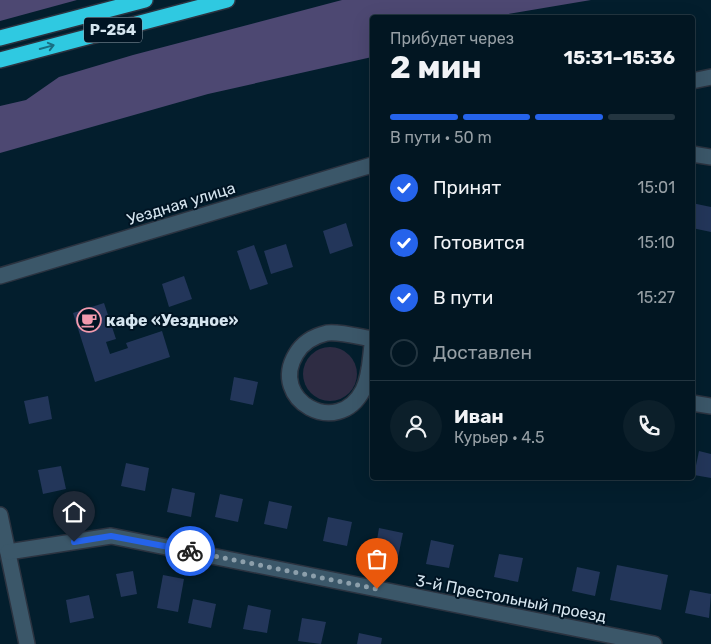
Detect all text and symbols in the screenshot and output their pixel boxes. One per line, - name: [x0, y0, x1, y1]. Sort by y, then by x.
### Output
- road number: Р-254: [84, 18, 142, 42]
- text: Прибудет через: [390, 29, 514, 48]
- one-way arrow: [39, 42, 55, 51]
- text: 15:31–15:36: [564, 46, 675, 69]
- text: 2 мин: [390, 48, 482, 86]
- text: В пути · 50 m: [390, 128, 492, 147]
- icon: check: [390, 174, 418, 202]
- text: Принят: [433, 176, 501, 199]
- street label: Уездная улица: [125, 178, 238, 229]
- text: 15:01: [638, 178, 675, 197]
- icon: check: [390, 229, 418, 257]
- text: Готовится: [433, 231, 525, 254]
- text: 15:10: [638, 233, 675, 252]
- icon: check: [390, 284, 418, 312]
- text: В пути: [433, 286, 493, 309]
- text: 15:27: [637, 288, 675, 307]
- cafe icon: кафе «Уездное»: [76, 307, 102, 333]
- place label: кафе «Уездное»: [106, 311, 238, 330]
- text: Доставлен: [433, 341, 532, 364]
- button: person: [390, 400, 442, 452]
- button: phone: [623, 400, 675, 452]
- text: Иван: [454, 405, 504, 428]
- text: Курьер · 4.5: [454, 428, 545, 447]
- pin: [53, 491, 95, 542]
- icon: home: [60, 498, 88, 526]
- courier: [165, 526, 215, 576]
- icon: bike: [176, 537, 204, 565]
- pin: [356, 538, 398, 589]
- icon: bag: [363, 545, 391, 573]
- street label: 3-й Престольный проезд: [414, 571, 608, 626]

